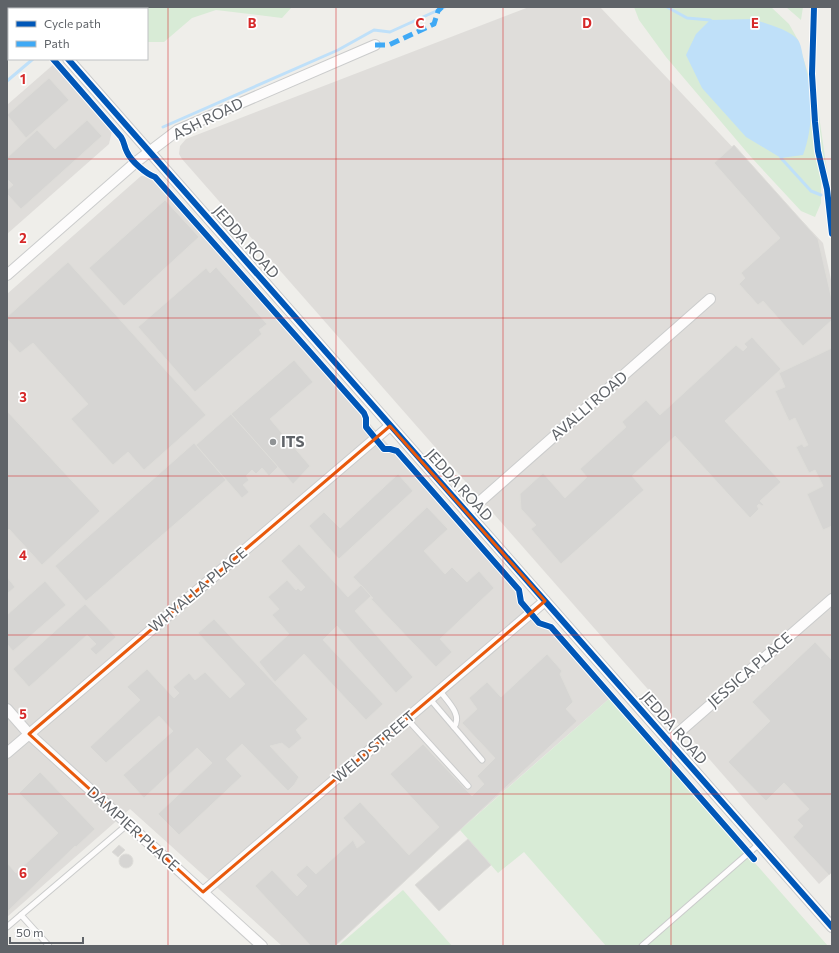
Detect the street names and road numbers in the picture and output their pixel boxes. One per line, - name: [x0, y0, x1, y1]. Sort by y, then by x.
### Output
- street label: ASH ROAD: [169, 93, 246, 143]
- street label: JEDDA ROAD: [210, 201, 283, 282]
- street label: AVALLI ROAD: [546, 367, 631, 444]
- street label: JEDDA ROAD: [423, 444, 497, 524]
- street label: WHYALLA PLACE: [145, 543, 250, 636]
- street label: JESSICA PLACE: [704, 628, 795, 711]
- street label: JEDDA ROAD: [638, 687, 711, 768]
- street label: WELD STREET: [328, 706, 419, 786]
- street label: DAMPIER PLACE: [84, 782, 184, 874]

